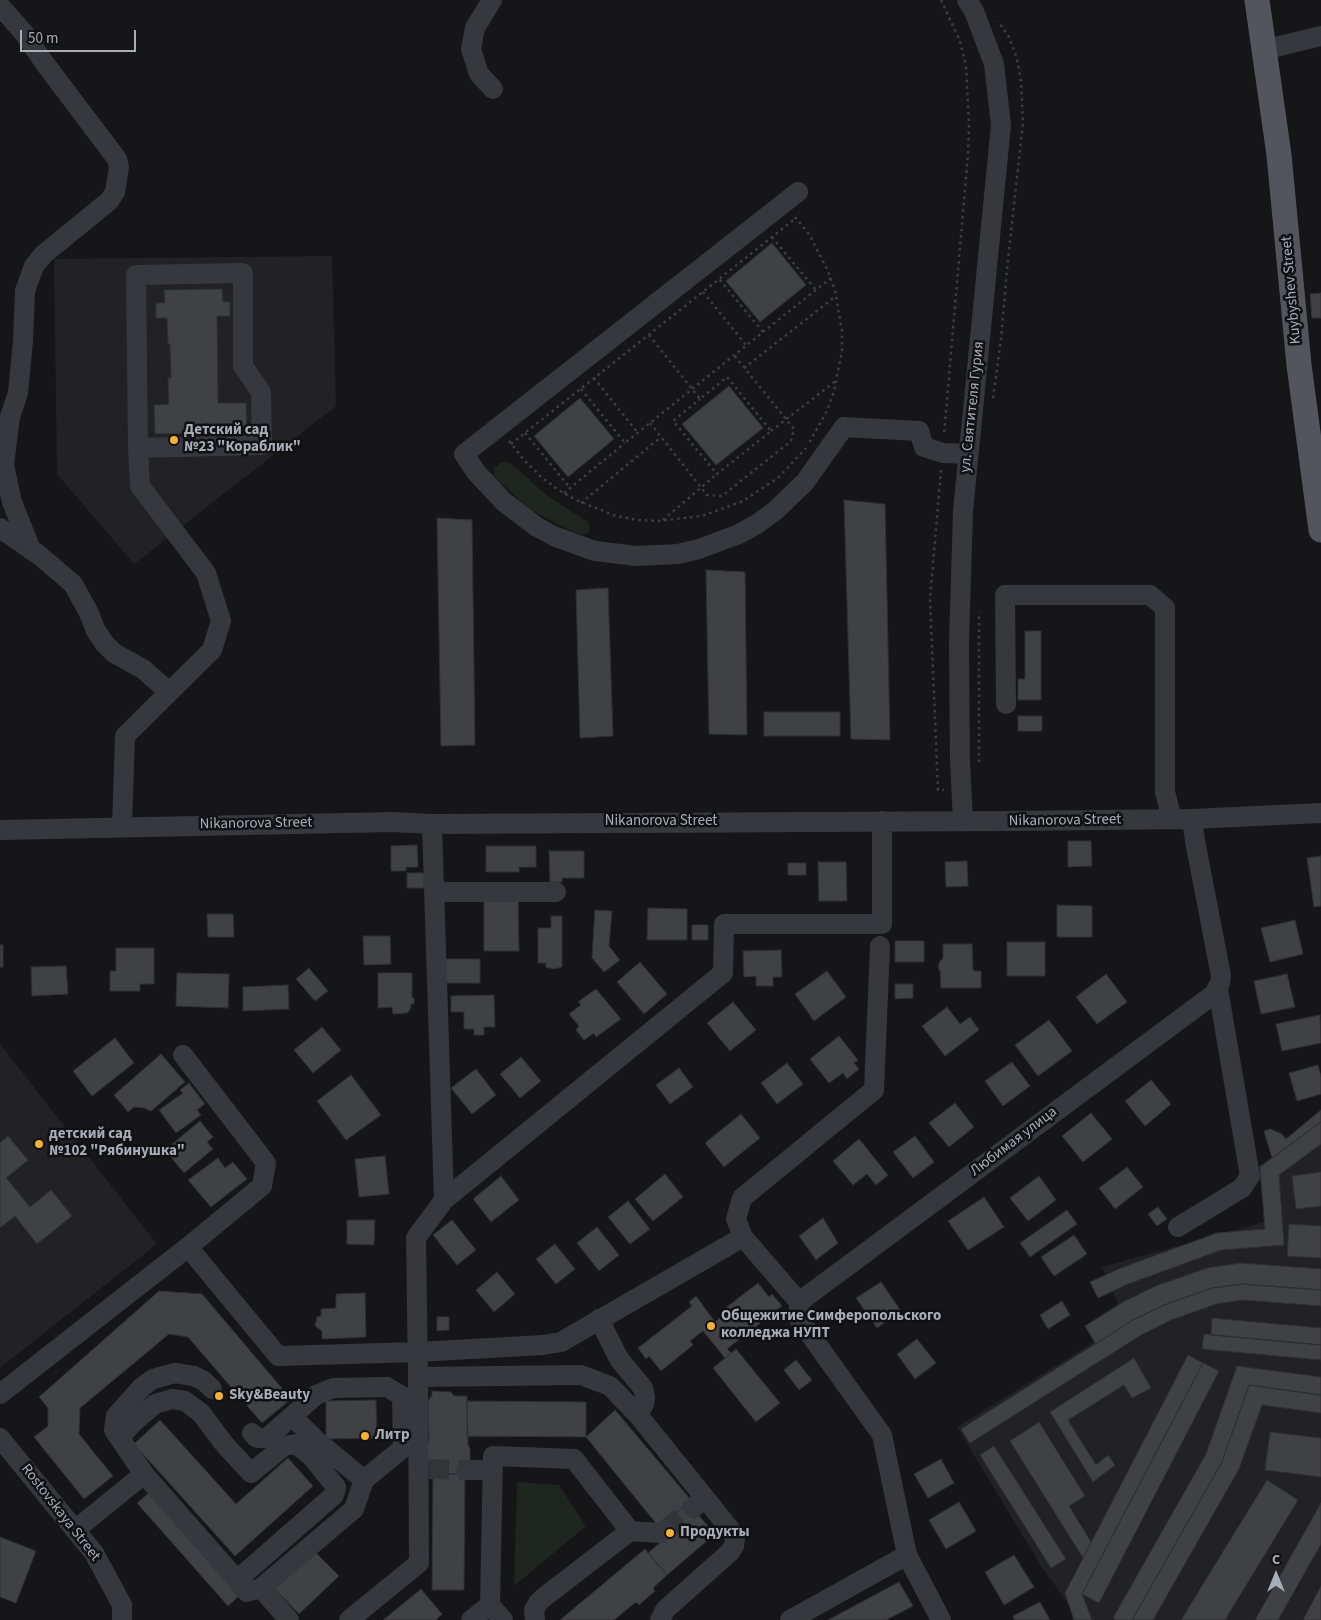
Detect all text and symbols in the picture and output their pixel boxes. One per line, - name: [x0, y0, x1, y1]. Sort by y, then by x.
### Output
- scale bar: [22, 20, 139, 52]
- text: 50 m: [28, 28, 58, 49]
- street label: Kuybyshev Street: [1278, 235, 1306, 345]
- street label: ул. Святителя Гурия: [957, 340, 989, 474]
- place label: Детский сад №23 "Кораблик": [184, 422, 301, 457]
- marker: Детский сад №23 "Кораблик": [168, 434, 180, 446]
- street label: Nikanorova Street: [1009, 811, 1121, 831]
- street label: Nikanorova Street: [605, 813, 717, 831]
- street label: Nikanorova Street: [200, 814, 312, 834]
- street label: Любимая улица: [967, 1103, 1061, 1181]
- place label: детский сад №102 "Рябинушка": [49, 1126, 185, 1161]
- marker: детский сад №102 "Рябинушка": [33, 1138, 45, 1150]
- place label: Общежитие Симферопольского колледжа НУПТ: [721, 1308, 941, 1343]
- marker: Общежитие Симферопольского колледжа НУПТ: [705, 1320, 717, 1332]
- place label: Sky&Beauty: [229, 1387, 310, 1405]
- marker: Sky&Beauty: [213, 1390, 225, 1402]
- place label: Литр: [375, 1427, 410, 1445]
- marker: Литр: [359, 1430, 371, 1442]
- street label: Rostovskaya Street: [16, 1461, 104, 1565]
- place label: Продукты: [680, 1524, 750, 1542]
- marker: Продукты: [664, 1527, 676, 1539]
- north arrow: [1251, 1550, 1301, 1600]
- text: С: [1272, 1550, 1280, 1570]

